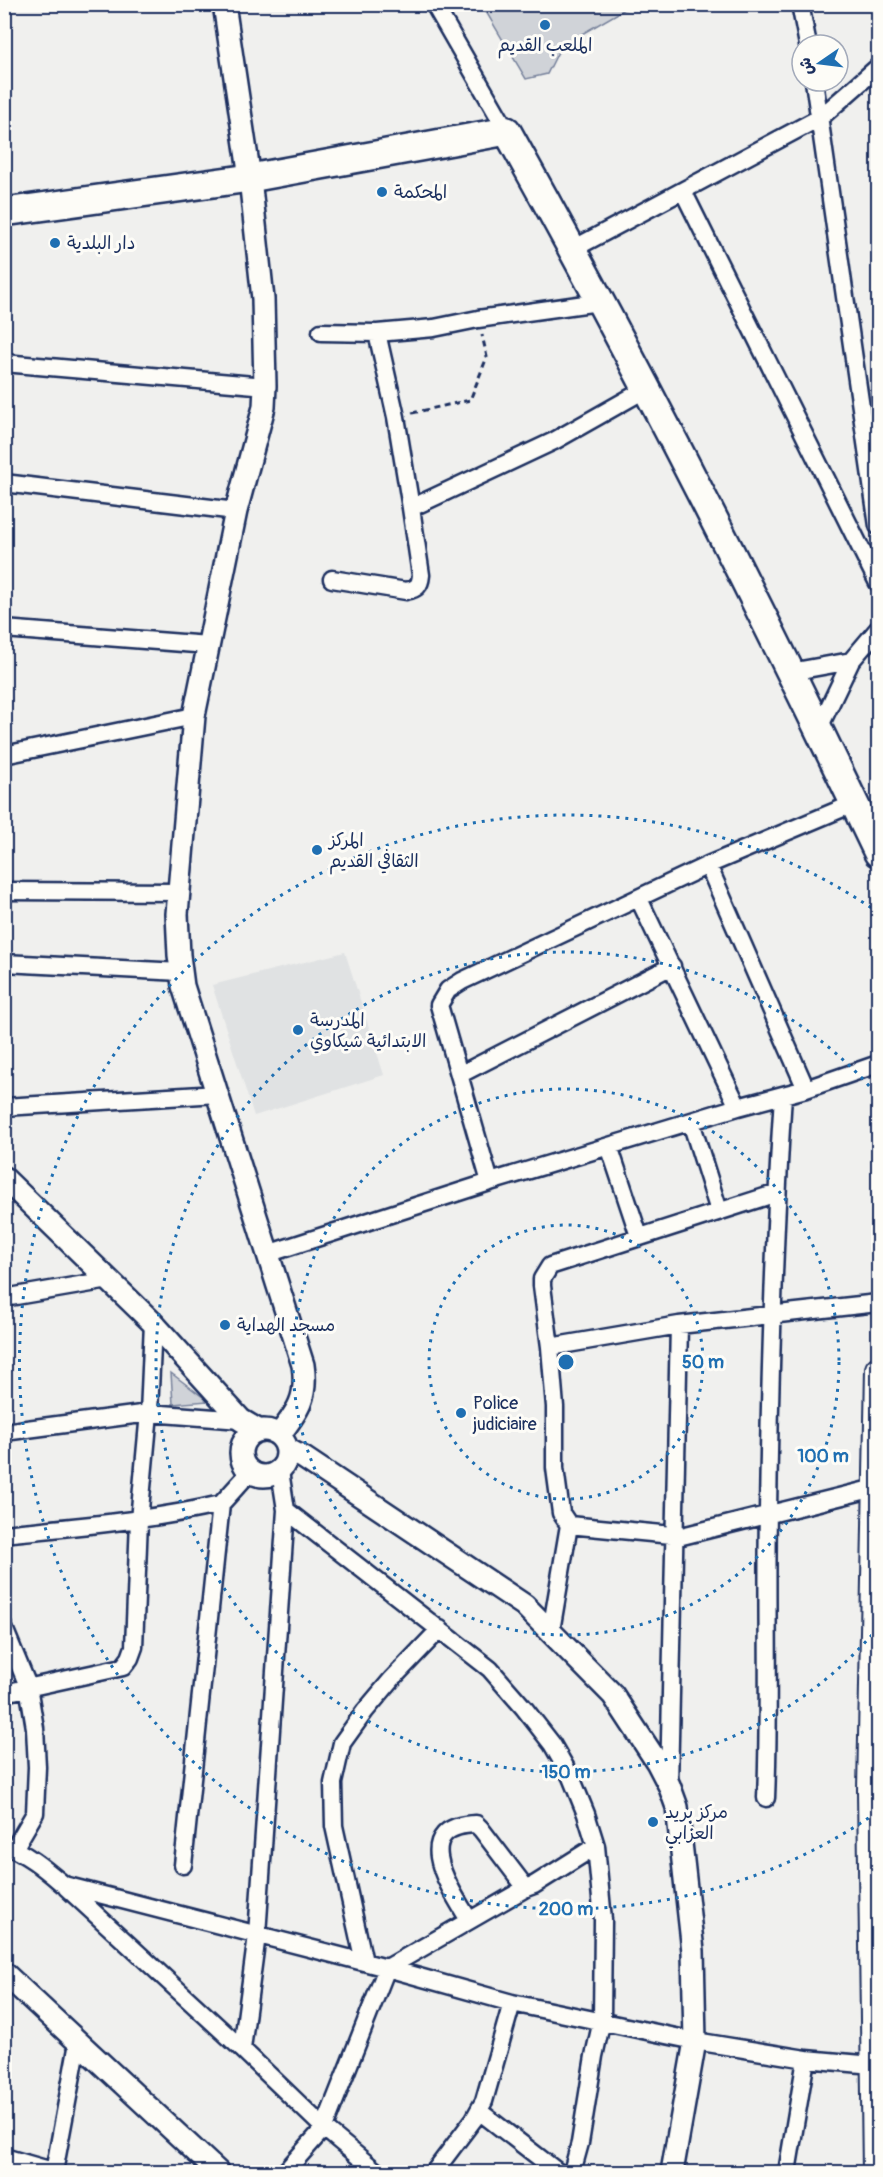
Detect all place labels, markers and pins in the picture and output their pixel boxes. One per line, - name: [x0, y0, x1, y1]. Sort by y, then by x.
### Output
- marker: الملعب القديم: [538, 18, 552, 32]
- place label: الملعب القديم: [498, 34, 592, 59]
- place label: المحكمة: [394, 181, 447, 204]
- marker: المحكمة: [375, 185, 389, 199]
- place label: دار البلدية: [67, 232, 135, 255]
- marker: دار البلدية: [48, 236, 62, 250]
- place label: المركز الثقافي القديم: [327, 829, 419, 875]
- marker: المركز الثقافي القديم: [310, 843, 324, 857]
- place label: المدرسة الابتدائية شيكاوي: [310, 1009, 426, 1054]
- marker: المدرسة الابتدائية شيكاوي: [291, 1023, 305, 1037]
- place label: مسجد الهداية: [237, 1314, 335, 1337]
- marker: مسجد الهداية: [218, 1318, 232, 1332]
- centre of rings: [556, 1352, 576, 1372]
- place label: Police judiciaire: [472, 1392, 537, 1436]
- marker: Police judiciaire: [454, 1406, 468, 1420]
- place label: مركز بريد العزابي: [665, 1801, 728, 1849]
- marker: مركز بريد العزابي: [646, 1815, 660, 1829]

